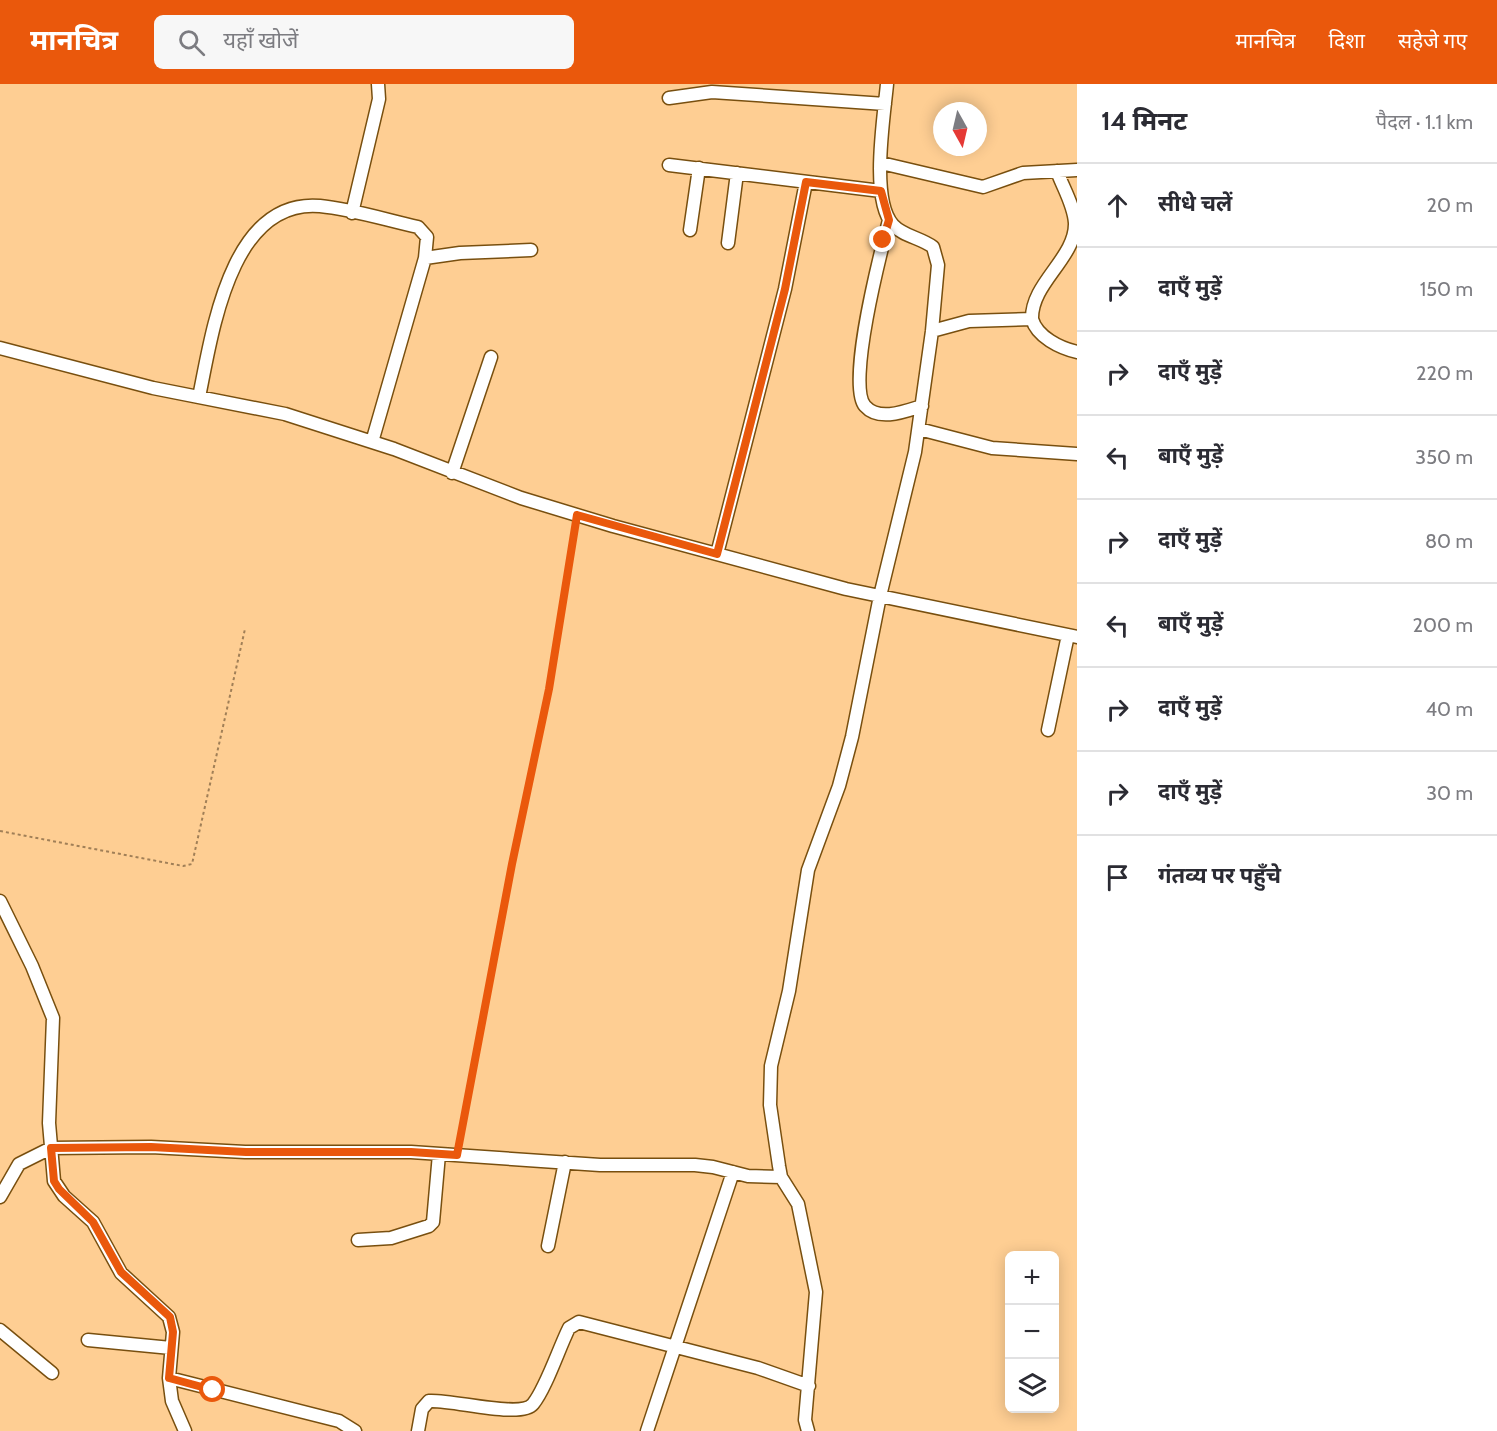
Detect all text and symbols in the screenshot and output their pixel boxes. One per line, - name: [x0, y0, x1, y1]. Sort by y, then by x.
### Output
- search box: [154, 15, 574, 69]
- text: मानचित्र: [30, 23, 118, 57]
- icon: search: [175, 26, 208, 59]
- text: यहाँ खोजें: [223, 27, 298, 54]
- text: मानचित्र: [1236, 28, 1296, 53]
- text: दिशा: [1329, 28, 1365, 53]
- text: सहेजे गए: [1398, 28, 1467, 53]
- north arrow: [933, 102, 987, 156]
- text: 14 मिनट: [1101, 105, 1187, 137]
- text: पैदल · 1.1 km: [1376, 110, 1473, 134]
- icon: ahead: [1101, 189, 1134, 222]
- text: सीधे चलें: [1158, 190, 1232, 217]
- text: 20 m: [1427, 193, 1473, 217]
- route end: [869, 226, 895, 252]
- icon: right: [1101, 273, 1134, 306]
- text: दाएँ मुड़ें: [1158, 274, 1222, 301]
- text: 150 m: [1420, 277, 1473, 301]
- icon: right: [1101, 357, 1134, 390]
- text: दाएँ मुड़ें: [1158, 358, 1222, 385]
- text: 220 m: [1416, 361, 1473, 385]
- icon: left: [1101, 441, 1134, 474]
- text: बाएँ मुड़ें: [1158, 442, 1223, 469]
- text: 350 m: [1415, 445, 1473, 469]
- icon: right: [1101, 525, 1134, 558]
- text: दाएँ मुड़ें: [1158, 526, 1222, 553]
- text: 80 m: [1425, 529, 1473, 553]
- icon: left: [1101, 609, 1134, 642]
- text: बाएँ मुड़ें: [1158, 610, 1223, 637]
- text: 200 m: [1413, 613, 1473, 637]
- icon: right: [1101, 693, 1134, 726]
- text: दाएँ मुड़ें: [1158, 694, 1222, 721]
- text: 40 m: [1425, 697, 1473, 721]
- icon: right: [1101, 777, 1134, 810]
- text: दाएँ मुड़ें: [1158, 778, 1222, 805]
- text: 30 m: [1426, 781, 1473, 805]
- icon: arrive: [1101, 861, 1134, 894]
- text: गंतव्य पर पहुँचे: [1158, 862, 1281, 889]
- map controls: [1005, 1251, 1059, 1413]
- button: +: [1005, 1251, 1059, 1305]
- button: −: [1005, 1305, 1059, 1359]
- button: layers: [1005, 1359, 1059, 1413]
- route start: [199, 1376, 225, 1402]

